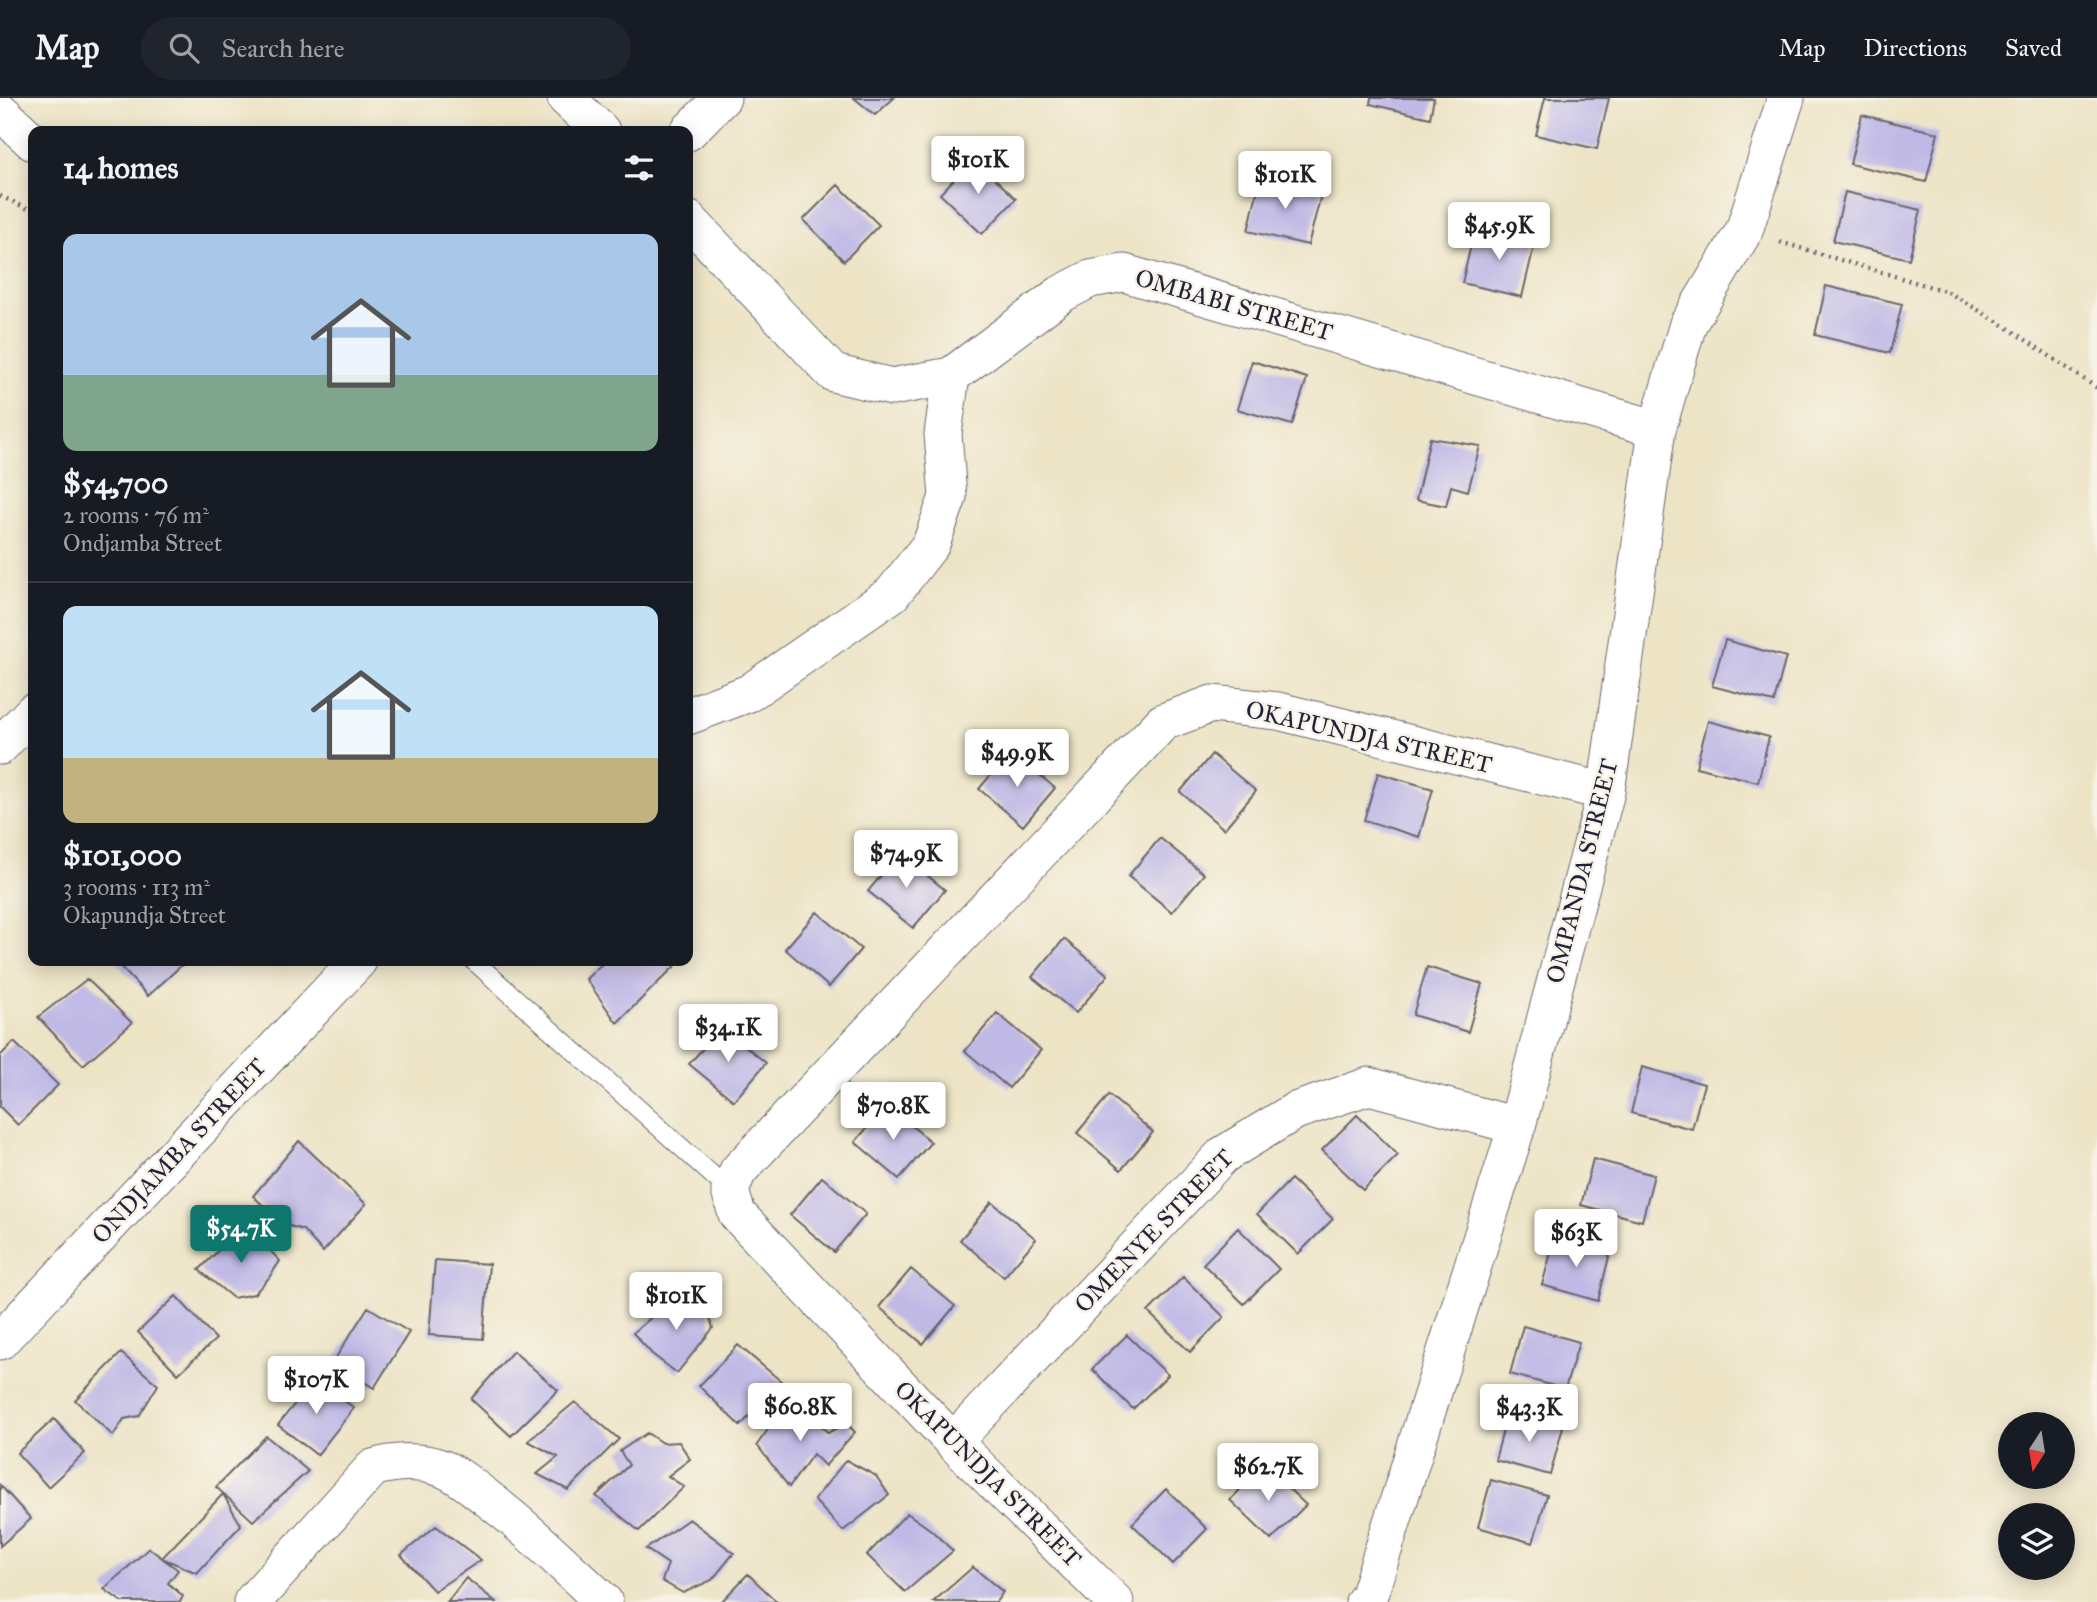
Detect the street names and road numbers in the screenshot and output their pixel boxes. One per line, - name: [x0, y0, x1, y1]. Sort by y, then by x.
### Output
- street label: OMBABI STREET: [1132, 262, 1336, 348]
- street label: OKAPUNDJA STREET: [1243, 694, 1495, 780]
- street label: OMPANDA STREET: [1540, 756, 1624, 986]
- street label: ONDJAMBA STREET: [85, 1052, 273, 1250]
- street label: OMENYE STREET: [1068, 1143, 1240, 1319]
- street label: OKAPUNDJA STREET: [888, 1374, 1088, 1574]

